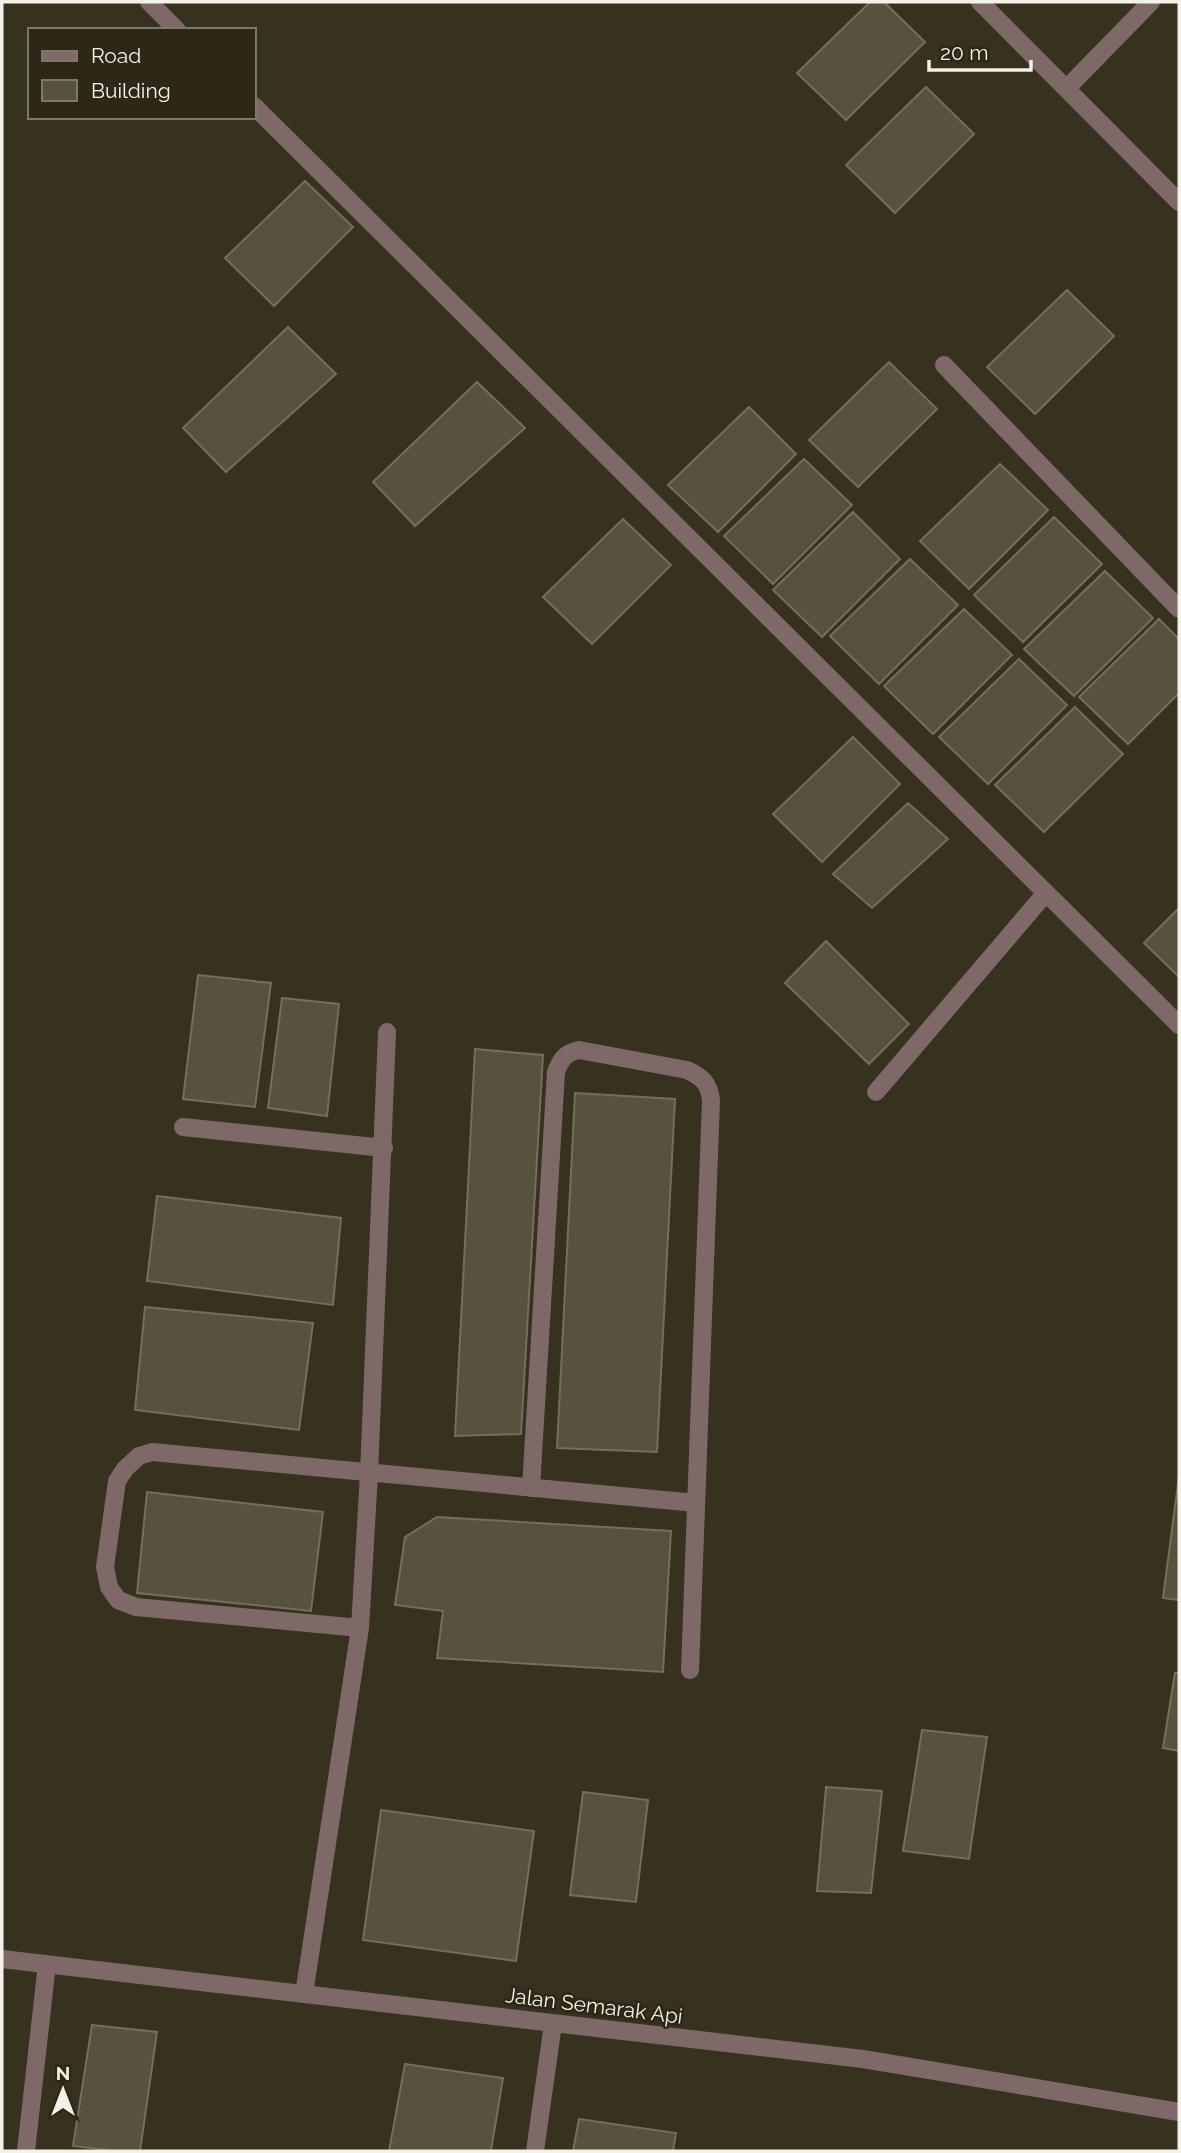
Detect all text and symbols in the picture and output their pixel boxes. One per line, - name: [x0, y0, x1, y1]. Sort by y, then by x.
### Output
- legend: [28, 28, 256, 119]
- scale bar: [929, 28, 1030, 72]
- text: 20 m: [940, 40, 988, 65]
- text: Road: [91, 43, 141, 68]
- text: Building: [91, 78, 171, 103]
- street label: Jalan Semarak Api: [504, 1982, 684, 2029]
- north arrow: [28, 2055, 98, 2125]
- text: N: [56, 2062, 70, 2084]

